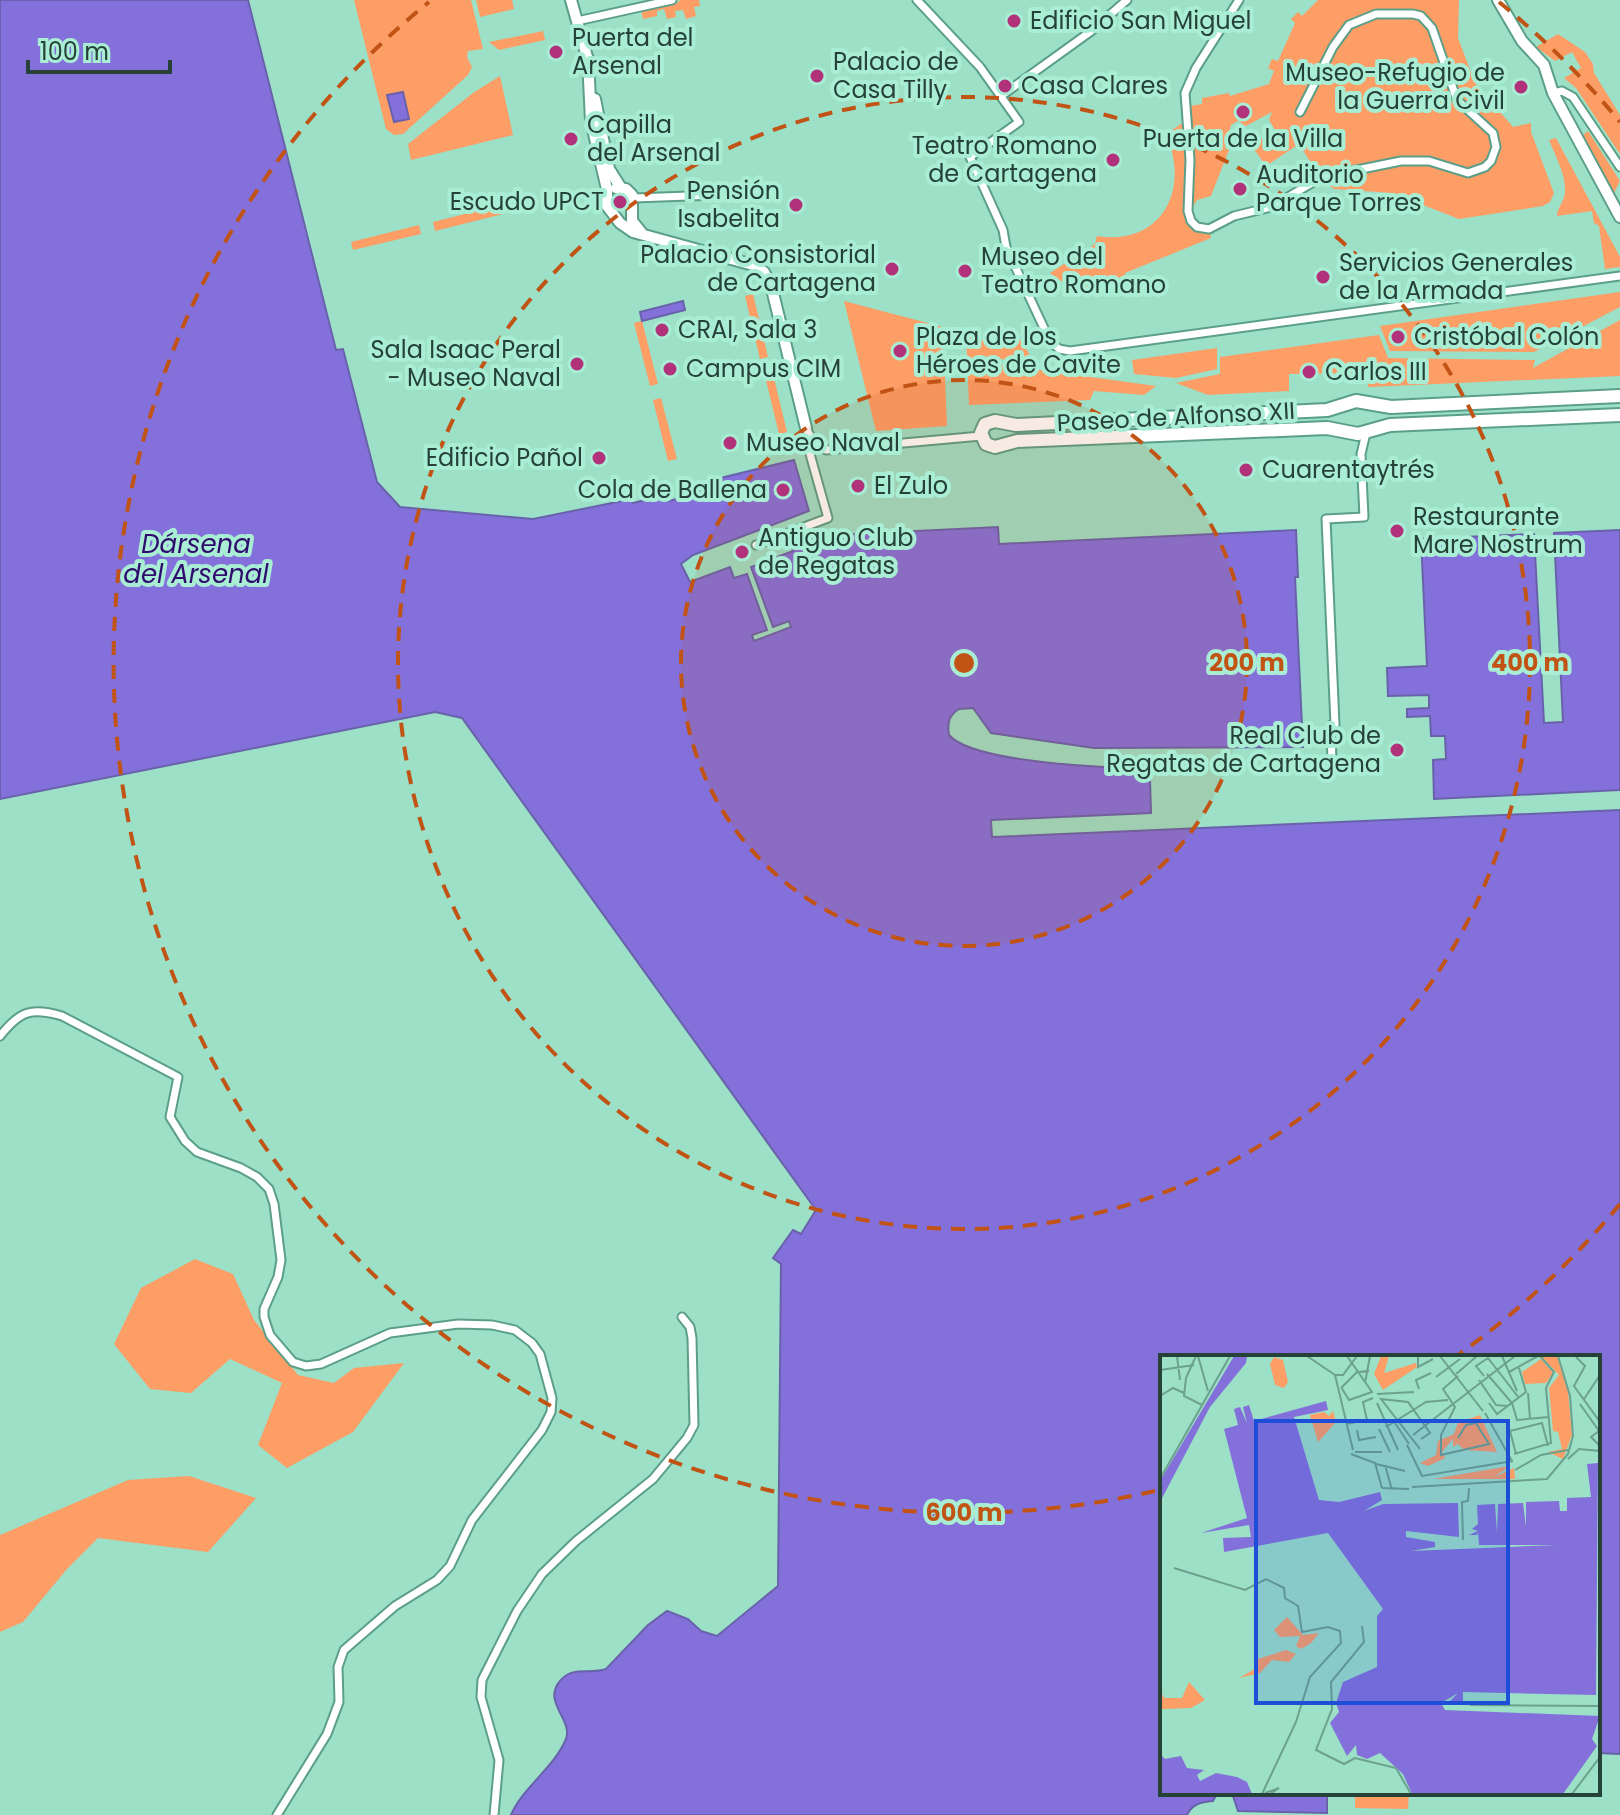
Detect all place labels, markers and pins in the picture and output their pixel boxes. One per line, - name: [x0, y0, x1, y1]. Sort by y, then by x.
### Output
- place label: Edificio San Miguel: [1030, 4, 1252, 37]
- marker: Edificio San Miguel: [1005, 12, 1023, 30]
- place label: Puerta del Arsenal: [572, 21, 693, 82]
- marker: Puerta del Arsenal: [547, 43, 565, 61]
- place label: Palacio de Casa Tilly: [833, 45, 959, 106]
- place label: Museo-Refugio de la Guerra Civil: [1285, 56, 1505, 117]
- marker: Palacio de Casa Tilly: [808, 67, 826, 85]
- place label: Casa Clares: [1021, 69, 1168, 102]
- marker: Casa Clares: [996, 77, 1014, 95]
- marker: Museo-Refugio de la Guerra Civil: [1512, 78, 1530, 96]
- marker: Puerta de la Villa: [1234, 103, 1252, 121]
- place label: Capilla del Arsenal: [587, 108, 720, 169]
- place label: Puerta de la Villa: [1143, 122, 1343, 155]
- place label: Teatro Romano de Cartagena: [912, 129, 1097, 190]
- marker: Capilla del Arsenal: [562, 130, 580, 148]
- marker: Teatro Romano de Cartagena: [1104, 151, 1122, 169]
- place label: Auditorio Parque Torres: [1256, 158, 1422, 219]
- place label: Pensión Isabelita: [677, 174, 780, 235]
- marker: Auditorio Parque Torres: [1231, 180, 1249, 198]
- place label: Escudo UPCT: [450, 185, 604, 218]
- marker: Escudo UPCT: [611, 193, 629, 211]
- marker: Pensión Isabelita: [787, 196, 805, 214]
- place label: Palacio Consistorial de Cartagena: [640, 238, 876, 299]
- place label: Museo del Teatro Romano: [981, 240, 1166, 301]
- place label: Servicios Generales de la Armada: [1339, 246, 1573, 307]
- marker: Palacio Consistorial de Cartagena: [883, 260, 901, 278]
- marker: Museo del Teatro Romano: [956, 262, 974, 280]
- marker: Servicios Generales de la Armada: [1314, 268, 1332, 286]
- place label: CRAI, Sala 3: [678, 313, 817, 346]
- place label: Plaza de los Héroes de Cavite: [916, 320, 1121, 381]
- place label: Cristóbal Colón: [1414, 320, 1599, 353]
- marker: CRAI, Sala 3: [653, 321, 671, 339]
- marker: Cristóbal Colón: [1389, 328, 1407, 346]
- place label: Sala Isaac Peral - Museo Naval: [370, 333, 561, 394]
- marker: Plaza de los Héroes de Cavite: [891, 342, 909, 360]
- place label: Campus CIM: [686, 352, 841, 385]
- marker: Sala Isaac Peral - Museo Naval: [568, 355, 586, 373]
- place label: Carlos III: [1325, 355, 1427, 388]
- marker: Campus CIM: [661, 360, 679, 378]
- marker: Carlos III: [1300, 363, 1318, 381]
- place label: Museo Naval: [746, 426, 900, 459]
- marker: Museo Naval: [721, 434, 739, 452]
- place label: Edificio Pañol: [426, 441, 583, 474]
- marker: Edificio Pañol: [590, 449, 608, 467]
- place label: Cuarentaytrés: [1262, 453, 1435, 486]
- marker: Cuarentaytrés: [1237, 461, 1255, 479]
- place label: El Zulo: [874, 469, 948, 502]
- place label: Cola de Ballena: [578, 473, 767, 506]
- marker: El Zulo: [849, 477, 867, 495]
- marker: Cola de Ballena: [774, 481, 792, 499]
- place label: Restaurante Mare Nostrum: [1413, 500, 1583, 561]
- place label: Antiguo Club de Regatas: [758, 521, 914, 582]
- marker: Restaurante Mare Nostrum: [1388, 522, 1406, 540]
- marker: Antiguo Club de Regatas: [733, 543, 751, 561]
- centre of rings: [950, 649, 978, 677]
- place label: Real Club de Regatas de Cartagena: [1106, 719, 1381, 780]
- marker: Real Club de Regatas de Cartagena: [1388, 741, 1406, 759]

